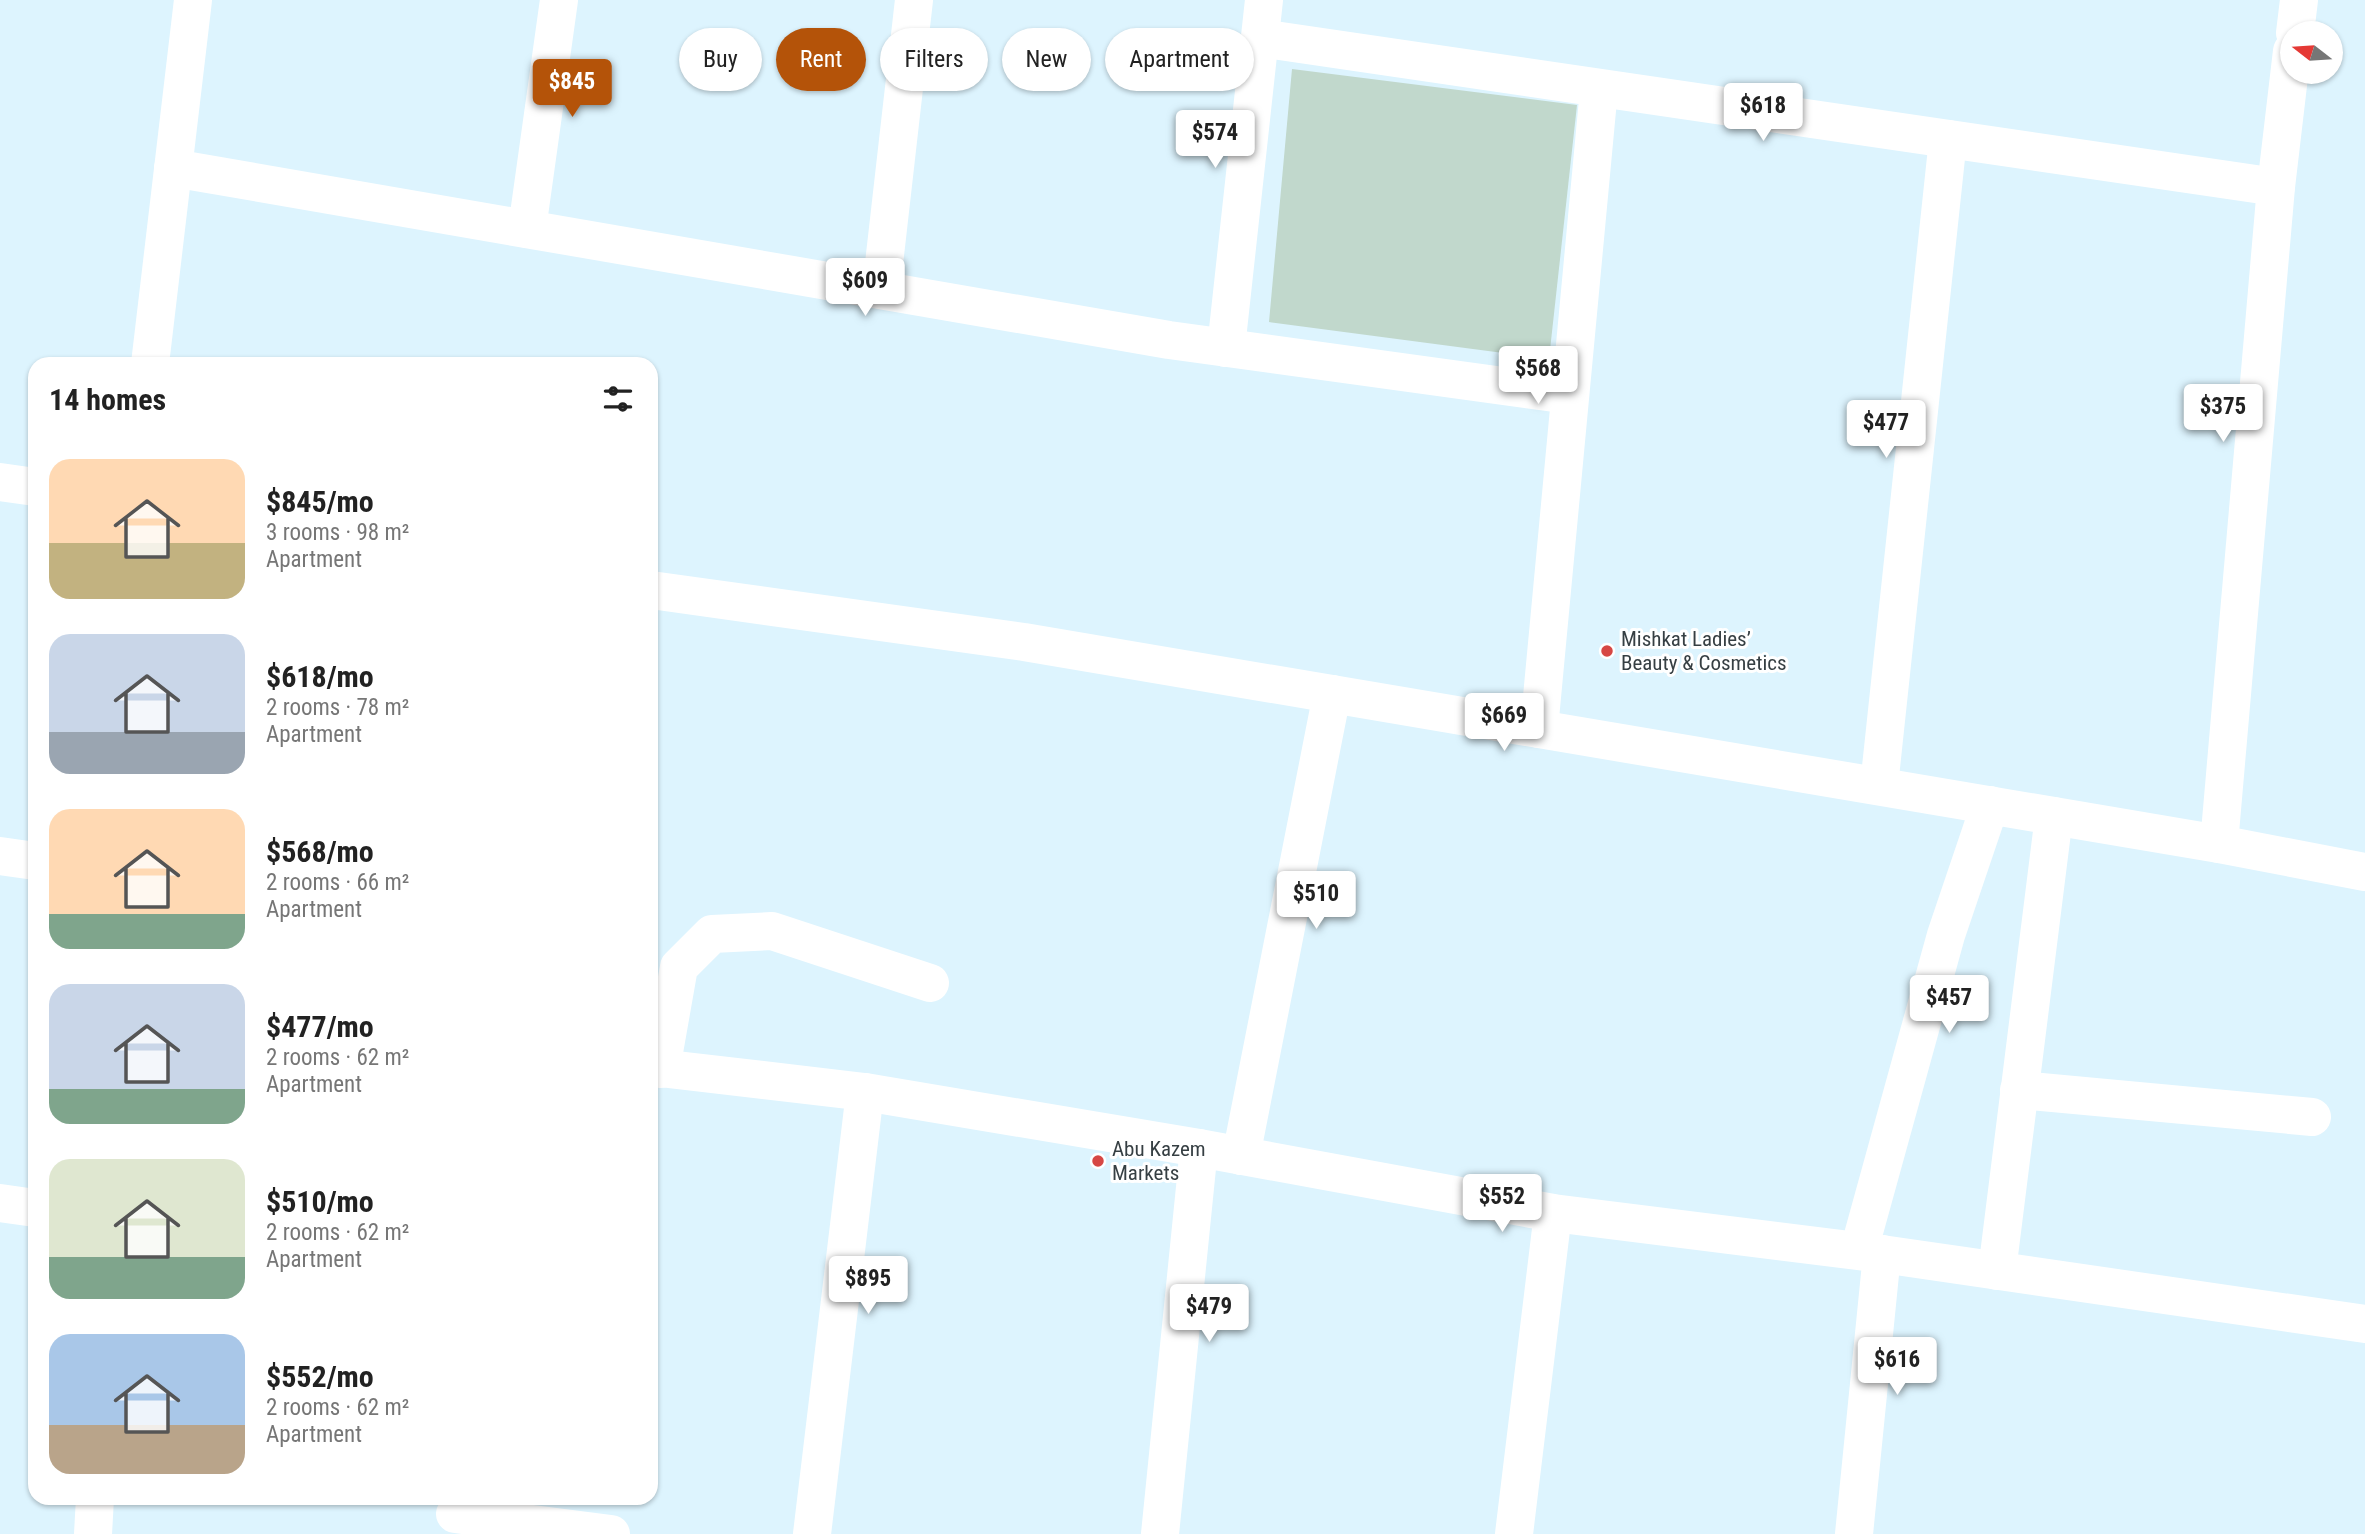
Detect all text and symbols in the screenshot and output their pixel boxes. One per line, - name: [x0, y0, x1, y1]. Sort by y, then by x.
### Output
- north arrow: [2280, 21, 2343, 84]
- map controls: [2280, 21, 2343, 84]
- chip: Buy: [679, 28, 762, 91]
- chip: Rent: [776, 28, 866, 91]
- chip: Filters: [880, 28, 988, 91]
- chip: New: [1002, 28, 1091, 91]
- chip: Apartment: [1105, 28, 1254, 91]
- pin: $845: [531, 60, 613, 119]
- text: $845: [549, 68, 595, 95]
- pin: $618: [1722, 83, 1804, 143]
- text: $618: [1740, 92, 1786, 119]
- pin: $574: [1174, 110, 1256, 170]
- text: $574: [1192, 119, 1238, 146]
- pin: $609: [824, 258, 906, 318]
- text: $609: [842, 267, 888, 294]
- pin: $568: [1497, 346, 1579, 406]
- text: $568: [1515, 355, 1561, 382]
- icon: filters: [599, 380, 637, 418]
- text: 14 homes: [49, 382, 166, 417]
- pin: $375: [2182, 384, 2264, 444]
- text: $375: [2200, 393, 2246, 420]
- pin: $477: [1845, 400, 1927, 460]
- text: $477: [1863, 409, 1909, 436]
- text: $845/mo: [266, 484, 374, 519]
- icon: home: [105, 487, 189, 571]
- text: 3 rooms · 98 m²: [266, 519, 409, 546]
- text: Apartment: [266, 546, 362, 573]
- place label: Mishkat Ladies’ Beauty & Cosmetics: [1621, 627, 1787, 675]
- marker: Mishkat Ladies’ Beauty & Cosmetics: [1599, 643, 1615, 659]
- text: $618/mo: [266, 659, 374, 694]
- icon: home: [105, 662, 189, 746]
- text: 2 rooms · 78 m²: [266, 694, 409, 721]
- pin: $669: [1463, 694, 1545, 753]
- text: $669: [1481, 702, 1527, 729]
- text: Apartment: [266, 721, 362, 748]
- text: $568/mo: [266, 834, 374, 869]
- icon: home: [105, 837, 189, 921]
- text: 2 rooms · 66 m²: [266, 869, 409, 896]
- pin: $510: [1275, 872, 1357, 931]
- text: $510: [1293, 880, 1339, 907]
- text: Apartment: [266, 896, 362, 923]
- pin: $457: [1908, 976, 1990, 1035]
- text: $457: [1926, 984, 1972, 1011]
- text: $477/mo: [266, 1009, 374, 1044]
- icon: home: [105, 1012, 189, 1096]
- text: 2 rooms · 62 m²: [266, 1044, 409, 1071]
- text: Apartment: [266, 1071, 362, 1098]
- place label: Abu Kazem Markets: [1112, 1137, 1206, 1185]
- marker: Abu Kazem Markets: [1090, 1153, 1106, 1169]
- pin: $552: [1461, 1174, 1543, 1234]
- text: $552: [1479, 1183, 1525, 1210]
- text: $510/mo: [266, 1184, 374, 1219]
- icon: home: [105, 1187, 189, 1271]
- text: 2 rooms · 62 m²: [266, 1219, 409, 1246]
- text: Apartment: [266, 1246, 362, 1273]
- pin: $895: [827, 1256, 909, 1316]
- text: $895: [845, 1265, 891, 1292]
- pin: $479: [1168, 1284, 1250, 1344]
- text: $479: [1186, 1293, 1232, 1320]
- pin: $616: [1856, 1338, 1938, 1397]
- text: $616: [1874, 1346, 1920, 1373]
- text: $552/mo: [266, 1359, 374, 1394]
- icon: home: [105, 1362, 189, 1446]
- text: 2 rooms · 62 m²: [266, 1394, 409, 1421]
- text: Apartment: [266, 1421, 362, 1448]

